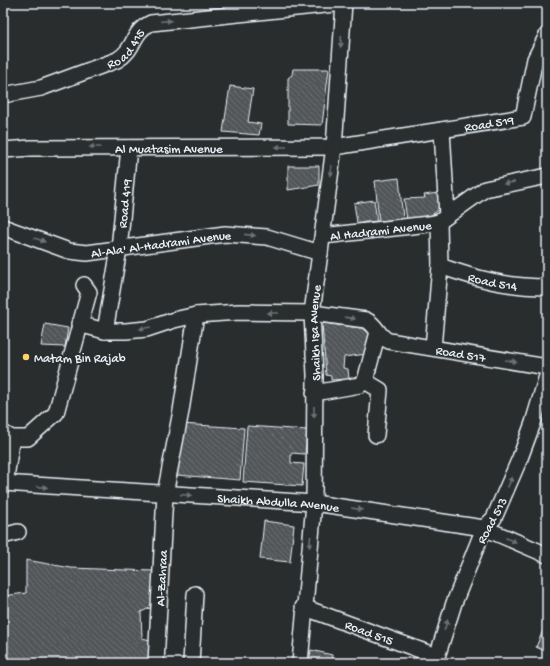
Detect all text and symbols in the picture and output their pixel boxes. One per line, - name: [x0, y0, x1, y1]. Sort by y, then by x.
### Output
- one-way arrow: [160, 18, 172, 24]
- street label: Road 415: [105, 26, 149, 73]
- one-way arrow: [338, 36, 345, 48]
- street label: Road 519: [463, 113, 516, 136]
- street label: Al Muatasim Avenue: [115, 142, 223, 158]
- one-way arrow: [88, 144, 101, 150]
- one-way arrow: [274, 144, 287, 150]
- one-way arrow: [328, 165, 334, 178]
- street label: Road 419: [116, 178, 136, 229]
- one-way arrow: [503, 181, 515, 187]
- street label: Al Hadrami Avenue: [329, 219, 433, 245]
- street label: Al-Ala' Al-Hadrami Avenue: [90, 229, 232, 262]
- one-way arrow: [244, 232, 256, 238]
- one-way arrow: [34, 237, 46, 243]
- street label: Road 514: [466, 271, 518, 295]
- street label: Shaikh Isa Avenue: [307, 284, 326, 381]
- one-way arrow: [266, 310, 279, 316]
- one-way arrow: [344, 315, 357, 321]
- one-way arrow: [139, 326, 151, 332]
- street label: Road 517: [434, 344, 488, 367]
- marker: Matam Bin Rajab: [21, 352, 31, 362]
- place label: Matam Bin Rajab: [34, 352, 126, 367]
- one-way arrow: [505, 358, 518, 364]
- one-way arrow: [311, 406, 317, 419]
- one-way arrow: [506, 476, 513, 488]
- one-way arrow: [36, 483, 48, 490]
- one-way arrow: [180, 491, 192, 498]
- street label: Shaikh Abdulla Avenue: [217, 492, 340, 517]
- street label: Road 513: [475, 495, 512, 547]
- one-way arrow: [351, 506, 363, 512]
- one-way arrow: [307, 536, 313, 548]
- one-way arrow: [506, 537, 517, 543]
- street label: Al-Zahraa: [154, 549, 172, 607]
- street label: Road 515: [343, 618, 395, 650]
- one-way arrow: [443, 619, 449, 631]

